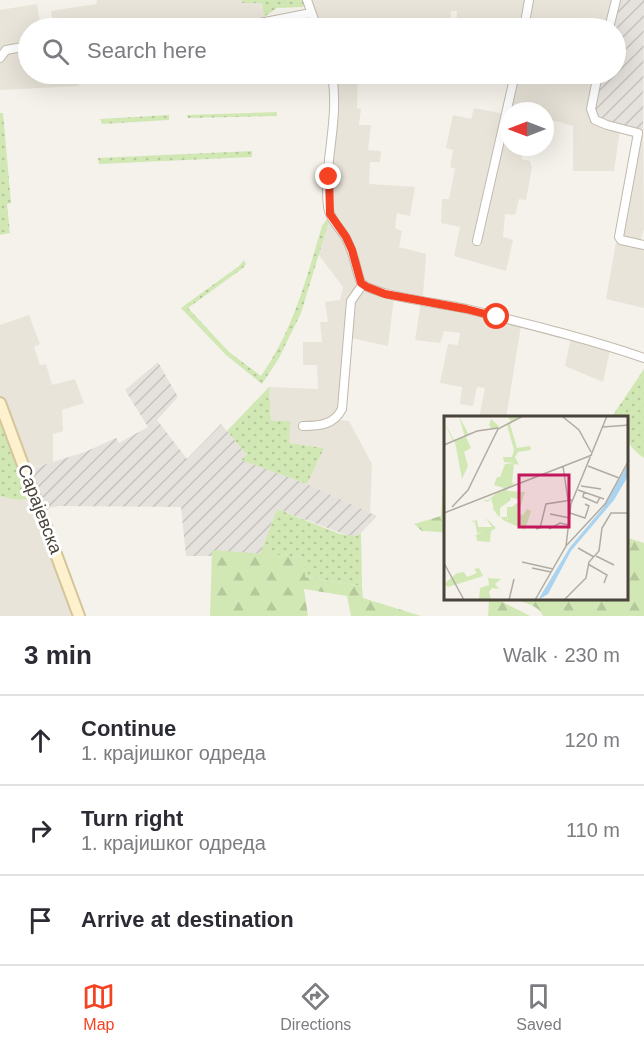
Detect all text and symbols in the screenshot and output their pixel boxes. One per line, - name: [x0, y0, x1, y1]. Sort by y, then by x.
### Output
- search box: [18, 18, 626, 84]
- icon: search: [39, 35, 72, 68]
- text: Search here: [87, 38, 207, 63]
- north arrow: [500, 102, 554, 156]
- route end: [315, 163, 341, 189]
- route start: [483, 303, 509, 329]
- inset map: [444, 416, 629, 601]
- street label: Сарајевска: [14, 462, 67, 557]
- text: 3 min: [24, 640, 92, 670]
- text: Walk · 230 m: [503, 644, 620, 666]
- text: Continue: [81, 716, 176, 741]
- icon: ahead: [24, 724, 57, 757]
- text: 120 m: [564, 729, 620, 751]
- text: 1. крајишког одреда: [81, 742, 266, 764]
- text: Turn right: [81, 806, 183, 831]
- icon: right: [24, 814, 57, 847]
- text: 110 m: [566, 819, 620, 841]
- text: 1. крајишког одреда: [81, 832, 266, 854]
- icon: arrive: [24, 904, 57, 937]
- text: Arrive at destination: [81, 907, 294, 932]
- tab: Map: [82, 980, 115, 1034]
- tab: Directions: [280, 980, 351, 1034]
- tab: Saved: [516, 980, 562, 1034]

